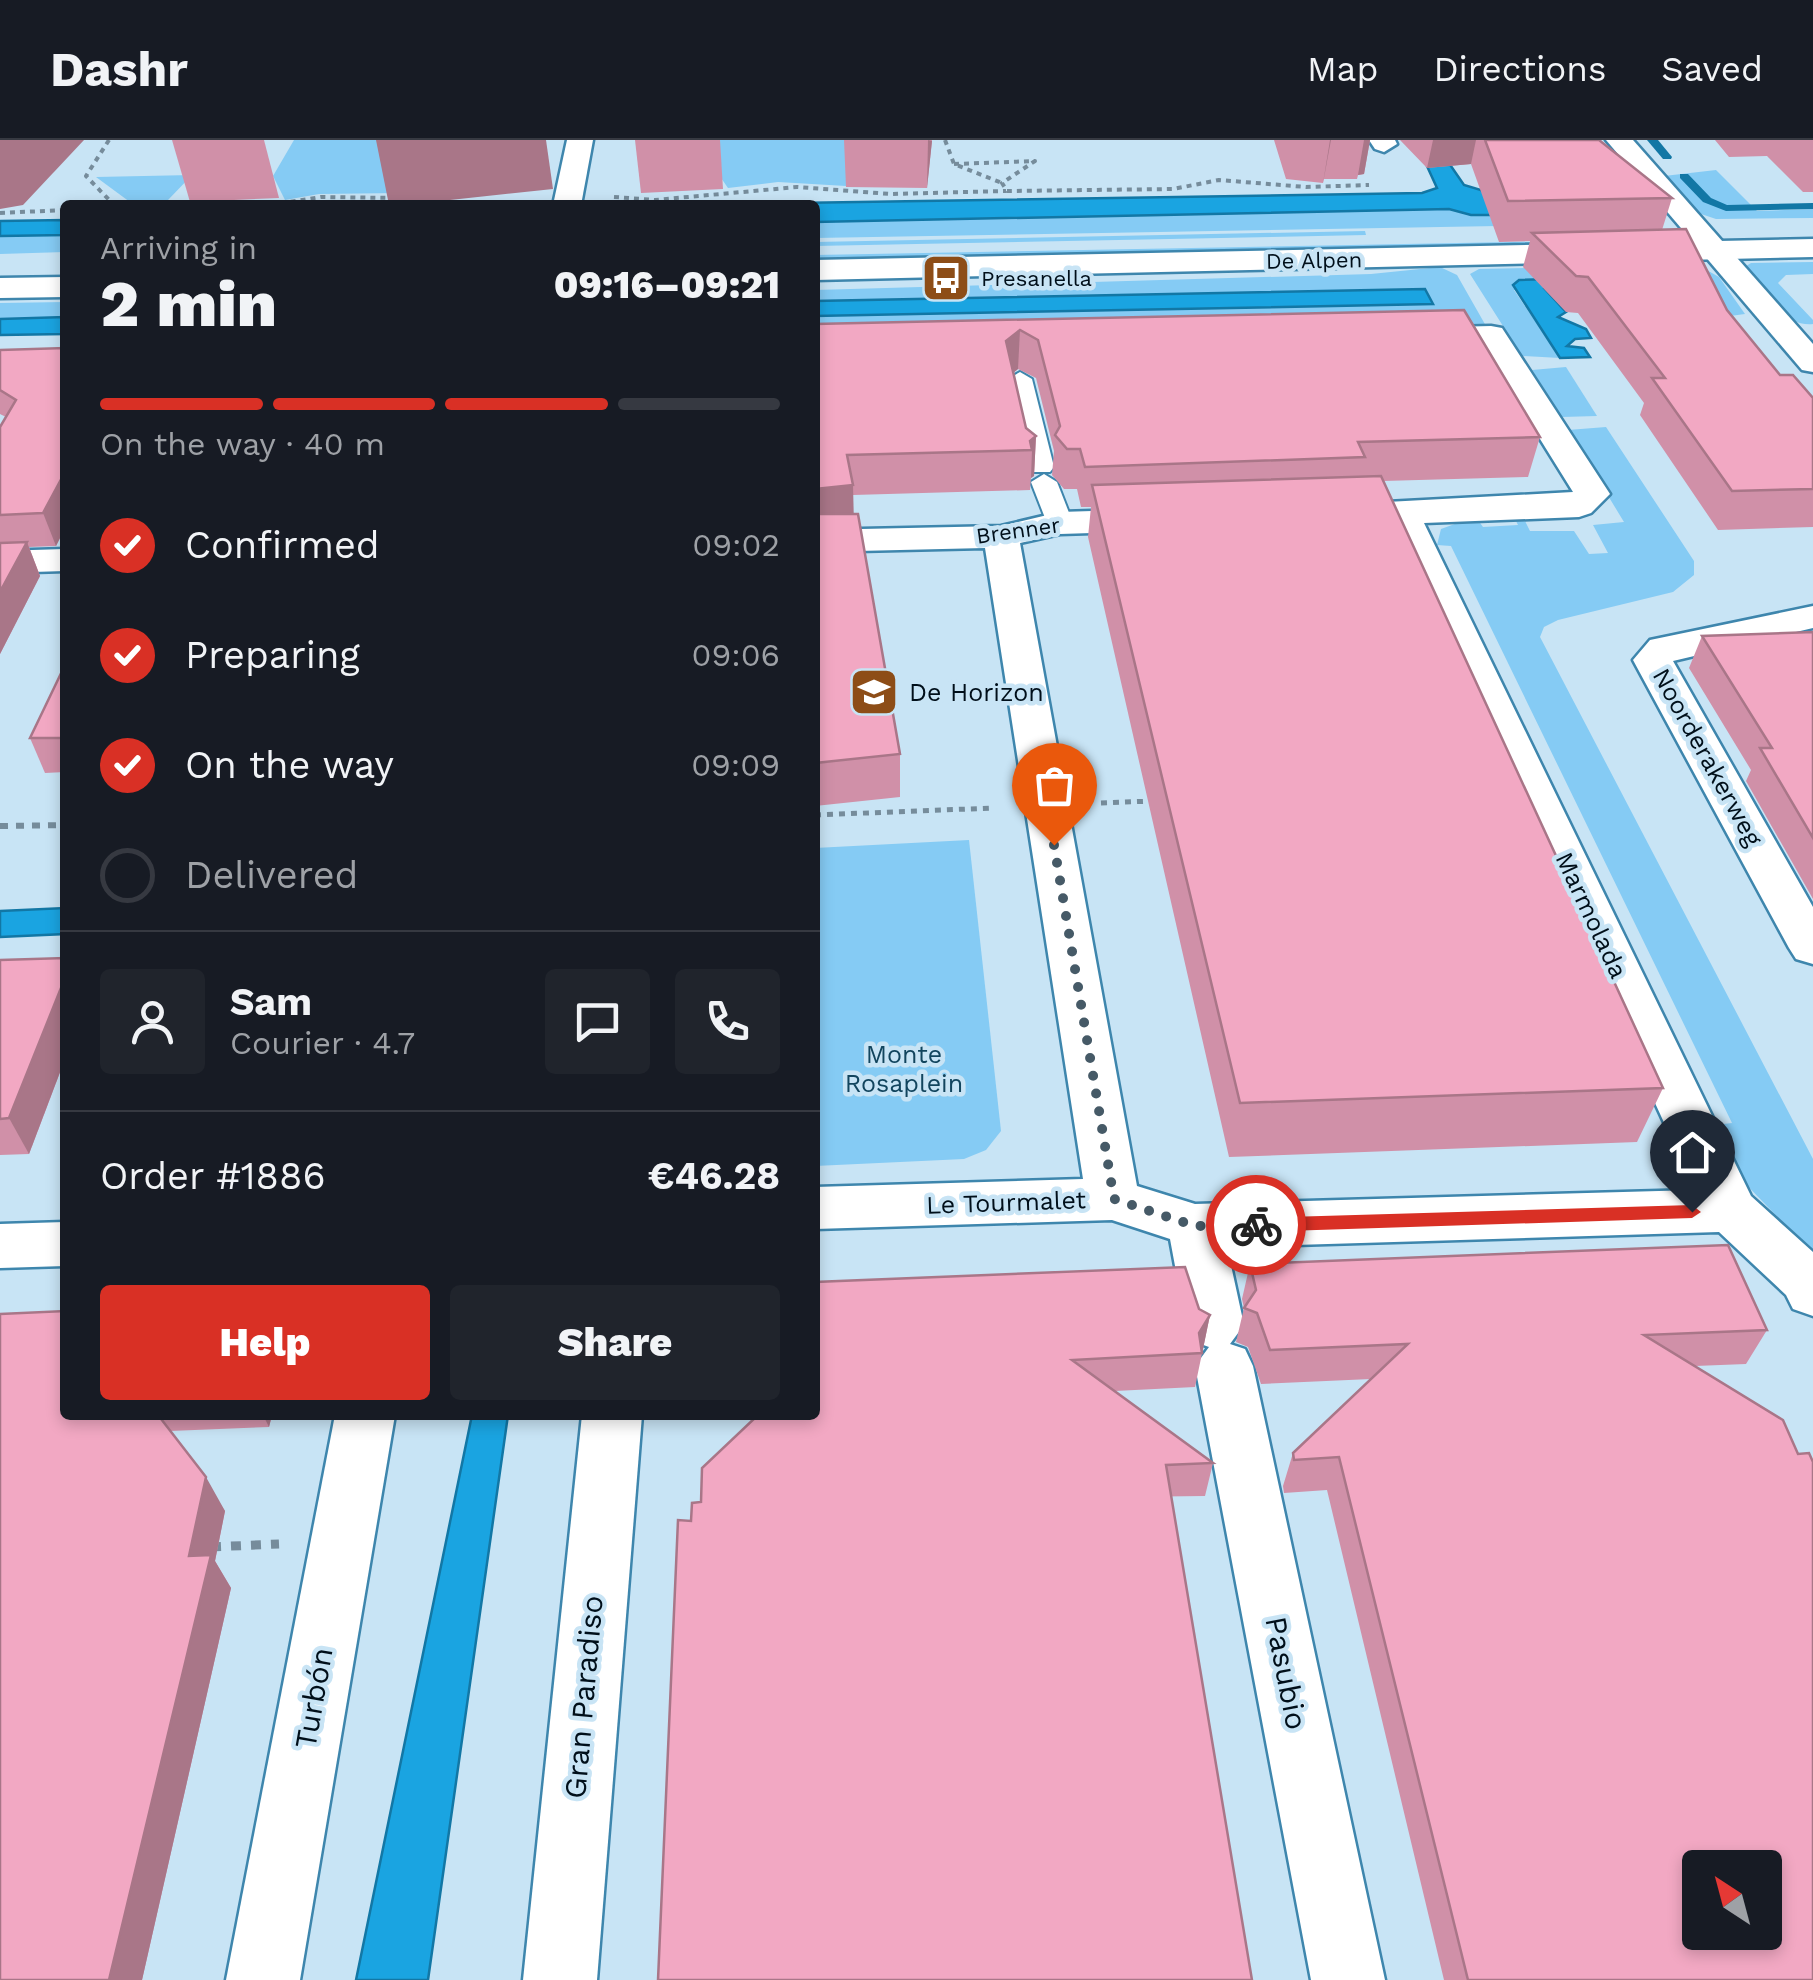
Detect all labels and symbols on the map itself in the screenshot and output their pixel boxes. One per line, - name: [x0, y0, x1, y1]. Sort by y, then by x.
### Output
- street label: De Alpen: [1266, 247, 1362, 274]
- bus stop icon: Presanella: [920, 252, 972, 304]
- place label: Presanella: [981, 266, 1092, 291]
- street label: Brenner: [974, 512, 1062, 549]
- street label: Noorderakerweg: [1647, 663, 1769, 852]
- school or university icon: De Horizon: [848, 666, 900, 718]
- place label: De Horizon: [909, 678, 1044, 707]
- pin: [1012, 743, 1097, 846]
- street label: Marmolada: [1550, 847, 1633, 983]
- park label: Monte Rosaplein: [845, 1040, 963, 1098]
- pin: [1650, 1110, 1735, 1213]
- courier: [1206, 1175, 1306, 1275]
- street label: Le Tourmalet: [926, 1185, 1087, 1220]
- street label: Gran Paradiso: [557, 1594, 610, 1800]
- street label: Pasubio: [1258, 1613, 1315, 1732]
- street label: Turbón: [287, 1644, 340, 1751]
- north arrow: [1682, 1850, 1782, 1950]

